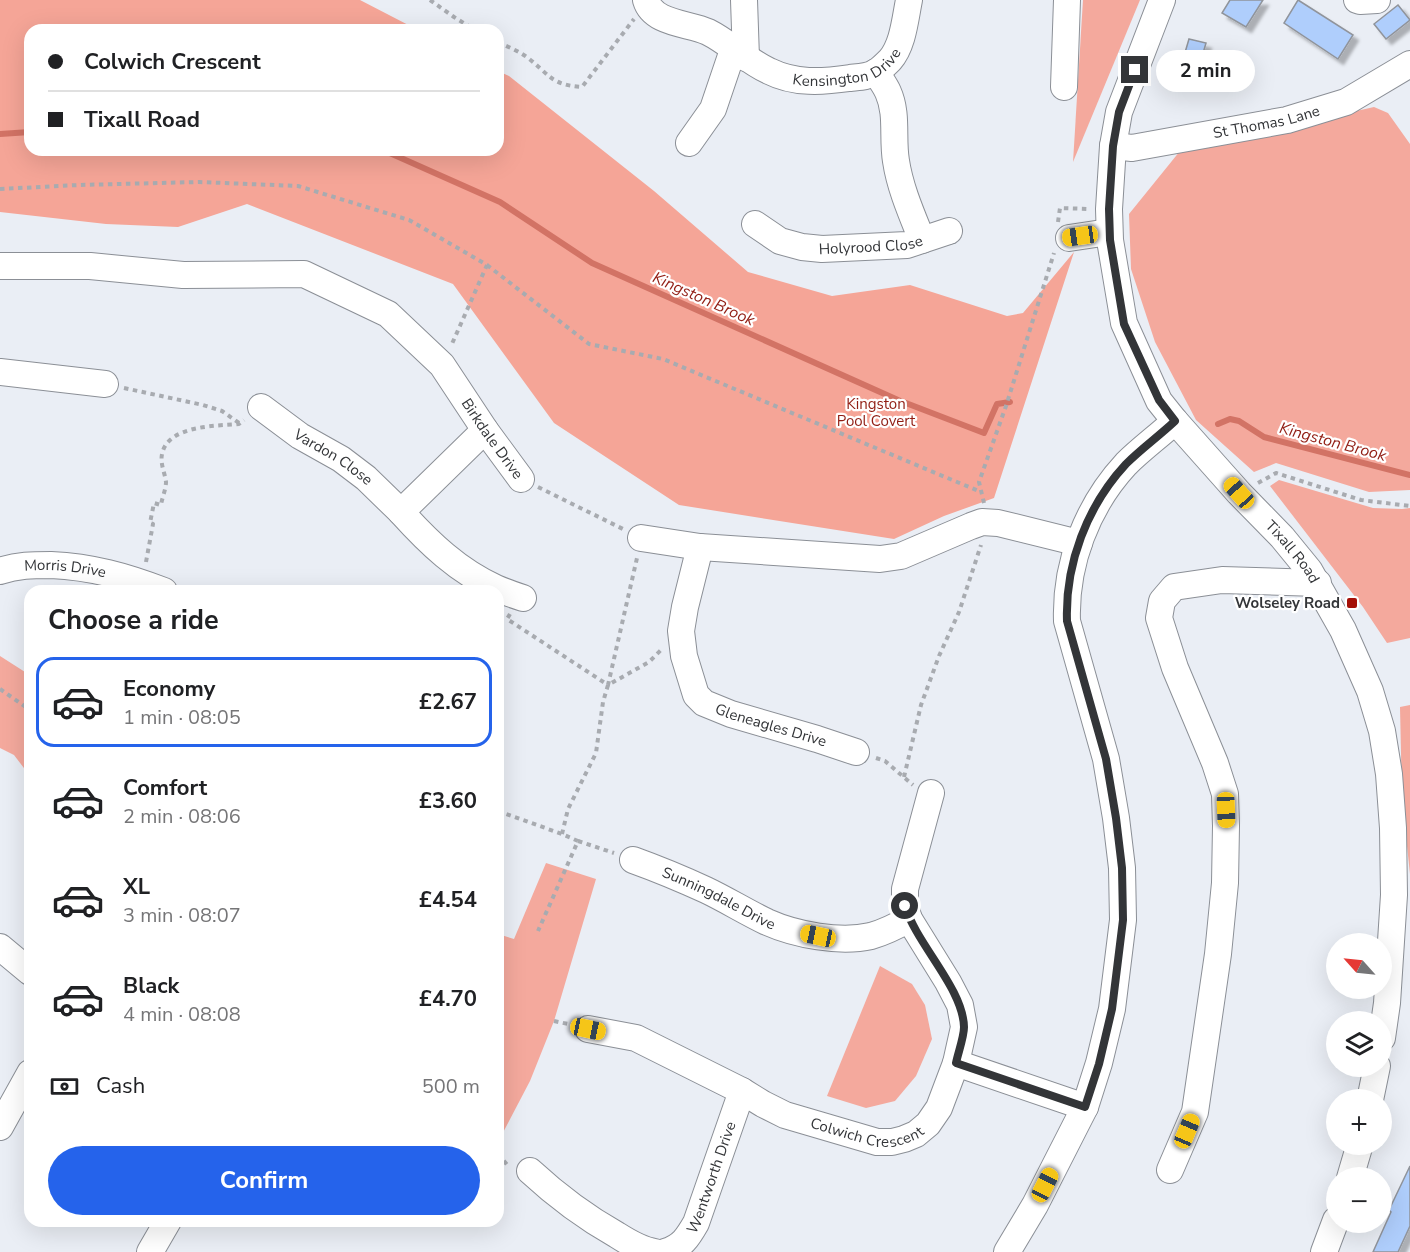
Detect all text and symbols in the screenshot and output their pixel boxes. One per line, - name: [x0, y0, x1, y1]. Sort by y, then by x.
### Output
- street label: Kensington Drive: [791, 45, 906, 91]
- text: Colwich Crescent: [84, 47, 261, 77]
- callout: 2 min: [1156, 49, 1255, 91]
- route end: [1121, 56, 1148, 83]
- text: 2 min: [1180, 57, 1231, 84]
- street label: St Thomas Lane: [1211, 101, 1322, 143]
- text: Tixall Road: [84, 105, 200, 135]
- car: [1061, 225, 1099, 247]
- street label: Holyrood Close: [818, 230, 925, 259]
- water label: Kingston Brook: [649, 267, 759, 332]
- street label: Birkdale Drive: [457, 394, 528, 483]
- park label: Kingston Pool Covert: [837, 394, 916, 431]
- water label: Kingston Brook: [1277, 417, 1389, 467]
- street label: Vardon Close: [289, 424, 377, 489]
- car: [1220, 474, 1258, 512]
- street label: Tixall Road: [1261, 516, 1324, 587]
- street label: Morris Drive: [24, 555, 108, 582]
- place label: Wolseley Road: [1235, 593, 1340, 613]
- marker: Wolseley Road: [1345, 596, 1359, 610]
- text: Choose a ride: [48, 602, 219, 639]
- text: Economy: [123, 674, 215, 704]
- icon: car: [51, 675, 105, 729]
- text: £2.67: [419, 687, 477, 717]
- street label: Gleneagles Drive: [712, 699, 829, 752]
- text: 1 min · 08:05: [123, 704, 241, 731]
- text: Comfort: [123, 773, 207, 803]
- icon: car: [51, 774, 105, 828]
- text: £3.60: [419, 786, 477, 816]
- car: [1216, 792, 1236, 828]
- text: 2 min · 08:06: [123, 803, 241, 830]
- street label: Sunningdale Drive: [659, 862, 778, 934]
- text: XL: [123, 872, 150, 902]
- icon: car: [51, 873, 105, 927]
- text: £4.54: [419, 885, 477, 915]
- route start: [891, 892, 918, 919]
- text: 3 min · 08:07: [123, 902, 241, 929]
- car: [799, 923, 837, 949]
- north arrow: [1326, 933, 1392, 999]
- map controls: [1326, 933, 1392, 1233]
- text: Black: [123, 971, 179, 1001]
- icon: car: [51, 972, 105, 1026]
- text: £4.70: [419, 984, 477, 1014]
- text: 4 min · 08:08: [123, 1001, 241, 1028]
- button: layers: [1326, 1011, 1392, 1077]
- car: [569, 1016, 607, 1042]
- icon: cash: [48, 1070, 81, 1103]
- text: Cash: [96, 1071, 145, 1101]
- text: 500 m: [422, 1073, 480, 1100]
- button: +: [1326, 1089, 1392, 1155]
- car: [1172, 1111, 1202, 1151]
- street label: Colwich Crescent: [808, 1113, 929, 1152]
- street label: Wentworth Drive: [682, 1119, 741, 1237]
- button: Confirm: [48, 1146, 480, 1215]
- car: [1029, 1165, 1061, 1205]
- button: −: [1326, 1167, 1392, 1233]

